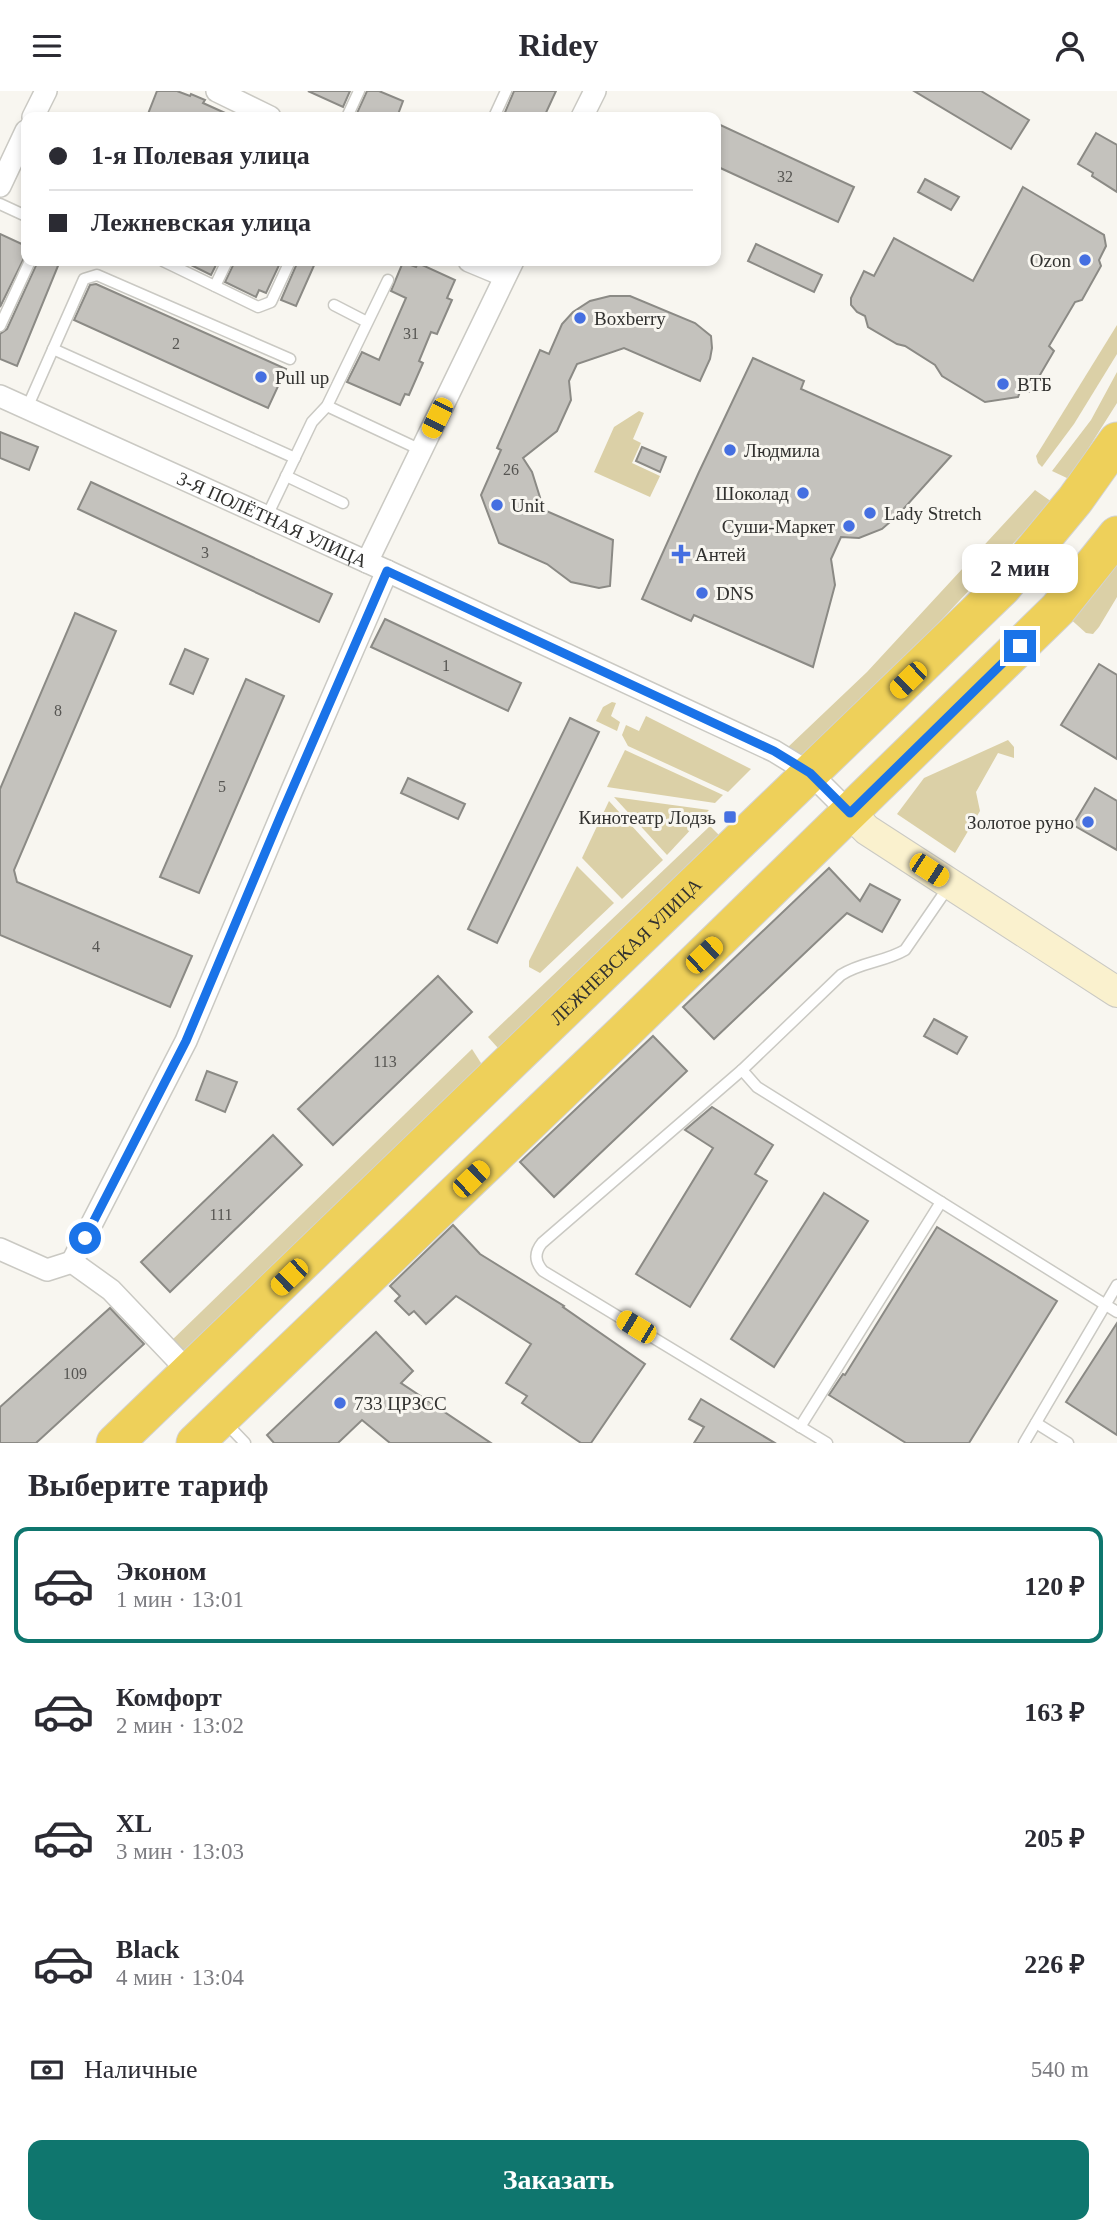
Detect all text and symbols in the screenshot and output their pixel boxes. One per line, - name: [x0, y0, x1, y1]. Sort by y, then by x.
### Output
- icon: menu: [28, 27, 66, 65]
- text: Ridey: [519, 27, 599, 63]
- icon: person: [1051, 27, 1089, 65]
- text: 1-я Полевая улица: [91, 141, 310, 170]
- house number: 32: [777, 168, 793, 185]
- text: Лежневская улица: [91, 208, 311, 237]
- place label: Ozon: [1030, 250, 1071, 271]
- marker: Ozon: [1077, 252, 1093, 268]
- place label: Boxberry: [594, 308, 666, 329]
- marker: Boxberry: [572, 310, 588, 326]
- house number: 31: [403, 325, 419, 342]
- house number: 2: [172, 335, 180, 352]
- place label: Pull up: [275, 367, 329, 388]
- marker: Pull up: [253, 369, 269, 385]
- place label: ВТБ: [1017, 374, 1052, 395]
- marker: ВТБ: [995, 376, 1011, 392]
- car: [419, 395, 456, 441]
- place label: Людмила: [744, 440, 820, 461]
- marker: Людмила: [722, 442, 738, 458]
- house number: 26: [503, 461, 519, 478]
- street label: 3-Я ПОЛЁТНАЯ УЛИЦА: [174, 467, 372, 571]
- place label: Шоколад: [715, 483, 789, 504]
- marker: Шоколад: [795, 485, 811, 501]
- place label: Unit: [511, 495, 546, 516]
- marker: Unit: [489, 497, 505, 513]
- place label: Lady Stretch: [884, 503, 982, 524]
- marker: Lady Stretch: [862, 505, 878, 521]
- place label: Суши-Маркет: [722, 516, 836, 537]
- marker: Суши-Маркет: [841, 518, 857, 534]
- house number: 3: [201, 542, 209, 562]
- place label: Антей: [695, 544, 746, 565]
- callout: 2 мин: [962, 545, 1078, 594]
- marker: Антей: [673, 546, 689, 562]
- text: 2 мин: [990, 556, 1050, 581]
- place label: DNS: [716, 583, 754, 604]
- marker: DNS: [694, 585, 710, 601]
- route end: [1004, 630, 1036, 662]
- house number: 1: [442, 657, 450, 674]
- car: [886, 658, 931, 702]
- house number: 8: [54, 702, 62, 719]
- house number: 5: [218, 778, 226, 795]
- place label: Кинотеатр Лодзь: [579, 807, 716, 828]
- marker: Кинотеатр Лодзь: [722, 809, 738, 825]
- place label: Золотое руно: [967, 812, 1074, 833]
- marker: Золотое руно: [1080, 814, 1096, 830]
- car: [906, 850, 953, 890]
- street label: ЛЕЖНЕВСКАЯ УЛИЦА: [546, 874, 706, 1029]
- car: [682, 933, 727, 977]
- house number: 4: [92, 938, 100, 955]
- house number: 113: [373, 1053, 397, 1070]
- car: [449, 1157, 494, 1201]
- house number: 111: [210, 1206, 232, 1223]
- route start: [69, 1222, 101, 1254]
- car: [267, 1255, 312, 1299]
- car: [613, 1307, 660, 1347]
- house number: 109: [63, 1365, 87, 1382]
- place label: 733 ЦРЗСС: [354, 1393, 447, 1414]
- marker: 733 ЦРЗСС: [332, 1395, 348, 1411]
- text: Выберите тариф: [28, 1467, 269, 1503]
- icon: car: [32, 1554, 95, 1617]
- text: Эконом: [116, 1557, 206, 1586]
- text: 120 ₽: [1024, 1572, 1085, 1601]
- text: 1 мин · 13:01: [116, 1587, 244, 1612]
- icon: car: [32, 1680, 95, 1743]
- text: Комфорт: [116, 1683, 222, 1712]
- text: 163 ₽: [1024, 1698, 1085, 1727]
- text: 2 мин · 13:02: [116, 1713, 244, 1738]
- icon: car: [32, 1806, 95, 1869]
- text: XL: [116, 1809, 152, 1838]
- text: 205 ₽: [1024, 1824, 1085, 1853]
- text: 3 мин · 13:03: [116, 1839, 244, 1864]
- icon: car: [32, 1932, 95, 1995]
- text: Black: [116, 1935, 180, 1964]
- text: 226 ₽: [1024, 1950, 1085, 1979]
- text: 4 мин · 13:04: [116, 1965, 244, 1990]
- icon: cash: [28, 2051, 66, 2089]
- text: Наличные: [84, 2055, 197, 2084]
- text: 540 m: [1031, 2057, 1089, 2082]
- button: Заказать: [28, 2140, 1089, 2220]

